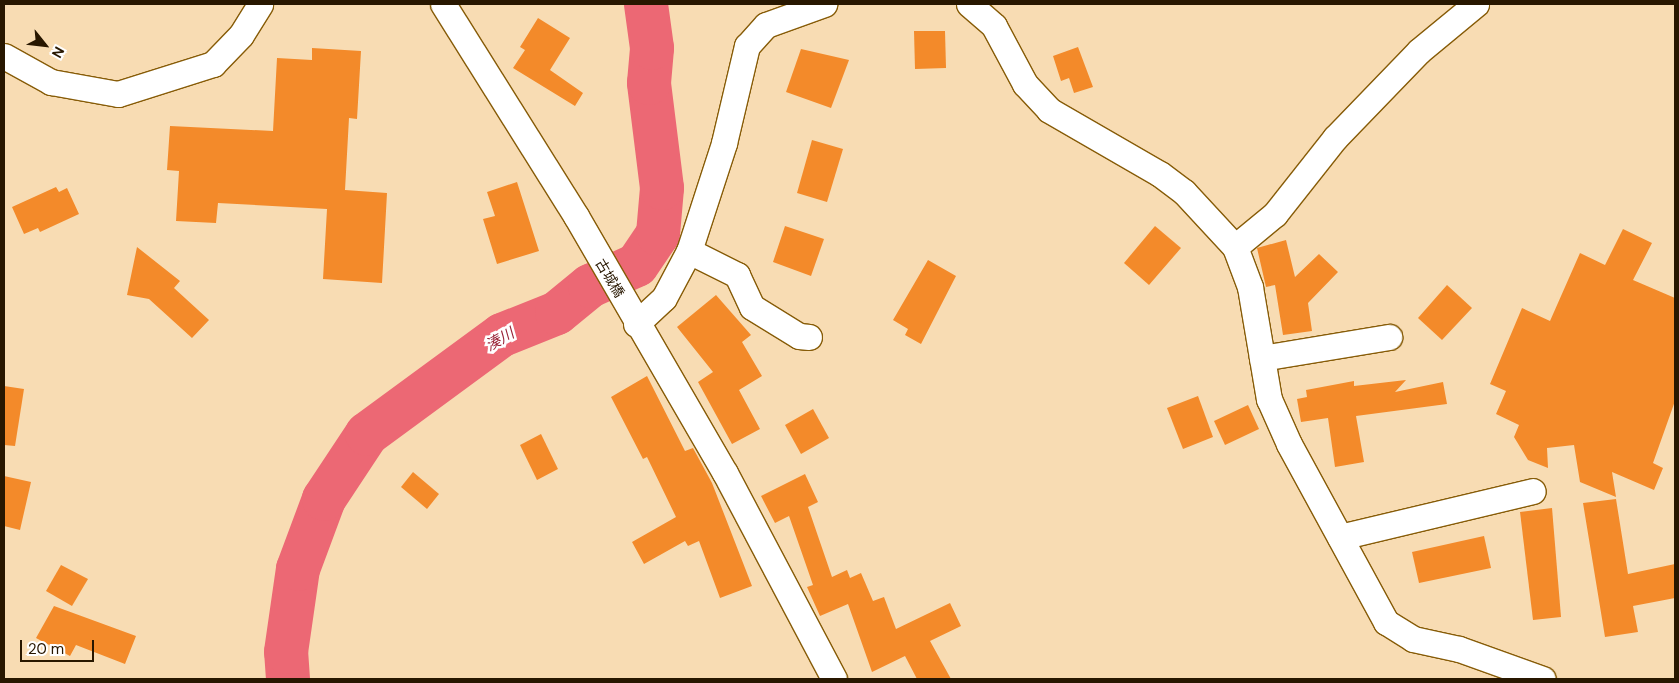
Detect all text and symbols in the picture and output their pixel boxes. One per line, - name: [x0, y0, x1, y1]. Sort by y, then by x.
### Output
- north arrow: [20, 20, 70, 70]
- text: N: [48, 43, 68, 61]
- street label: 古城橋: [592, 256, 628, 300]
- water label: 湊川: [483, 325, 517, 355]
- scale bar: [22, 630, 96, 662]
- text: 20 m: [28, 639, 64, 659]

